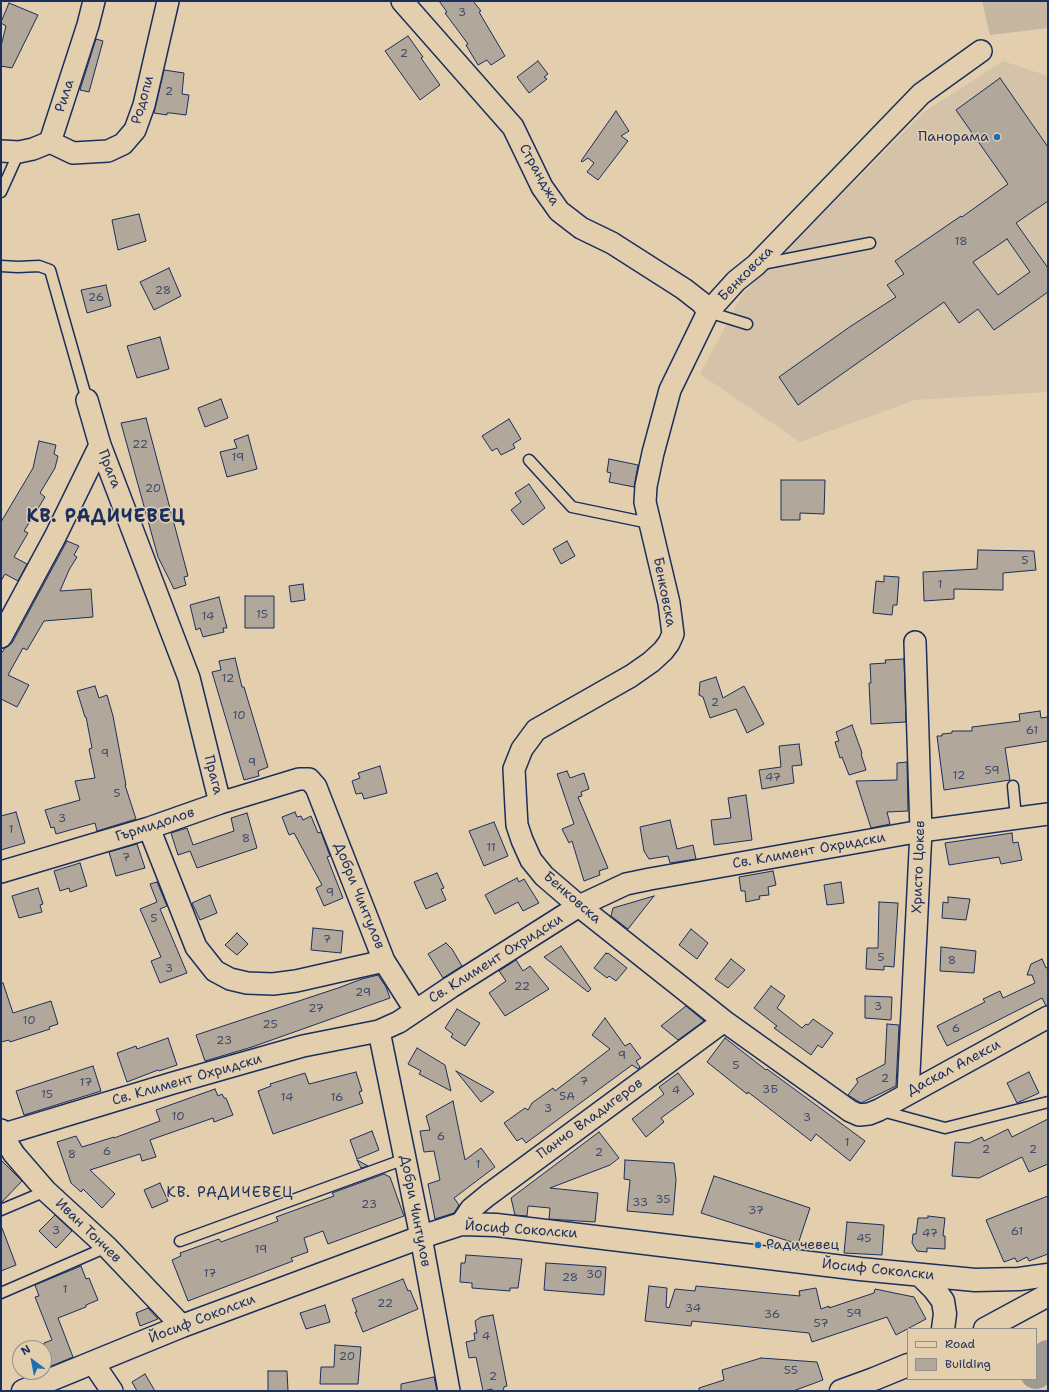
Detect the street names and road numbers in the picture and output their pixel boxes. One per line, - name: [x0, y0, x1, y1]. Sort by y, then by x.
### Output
- street label: Родопи: [128, 74, 158, 126]
- street label: Рила: [52, 78, 78, 114]
- street label: Странджа: [515, 141, 563, 209]
- street label: Бенковска: [715, 243, 777, 305]
- street label: Прага: [94, 447, 124, 491]
- street label: Бенковска: [649, 556, 679, 628]
- street label: Прага: [200, 754, 226, 796]
- street label: Гърмидолов: [113, 804, 197, 846]
- street label: Христо Цокев: [909, 820, 929, 914]
- street label: Св. Климент Охридски: [731, 829, 887, 873]
- street label: Добри Чинтулов: [330, 840, 388, 952]
- street label: Бенковска: [540, 868, 604, 928]
- street label: Св. Климент Охридски: [426, 911, 566, 1007]
- street label: Даскал Алекси: [904, 1036, 1004, 1100]
- street label: Св. Климент Охридски: [110, 1051, 264, 1109]
- street label: Панчо Владигеров: [534, 1075, 646, 1163]
- street label: Добри Чинтулов: [396, 1154, 434, 1268]
- street label: Иван Тончев: [51, 1195, 125, 1267]
- street label: Йосиф Соколски: [464, 1218, 578, 1242]
- street label: Йосиф Соколски: [821, 1256, 935, 1284]
- street label: Йосиф Соколски: [146, 1291, 258, 1347]

